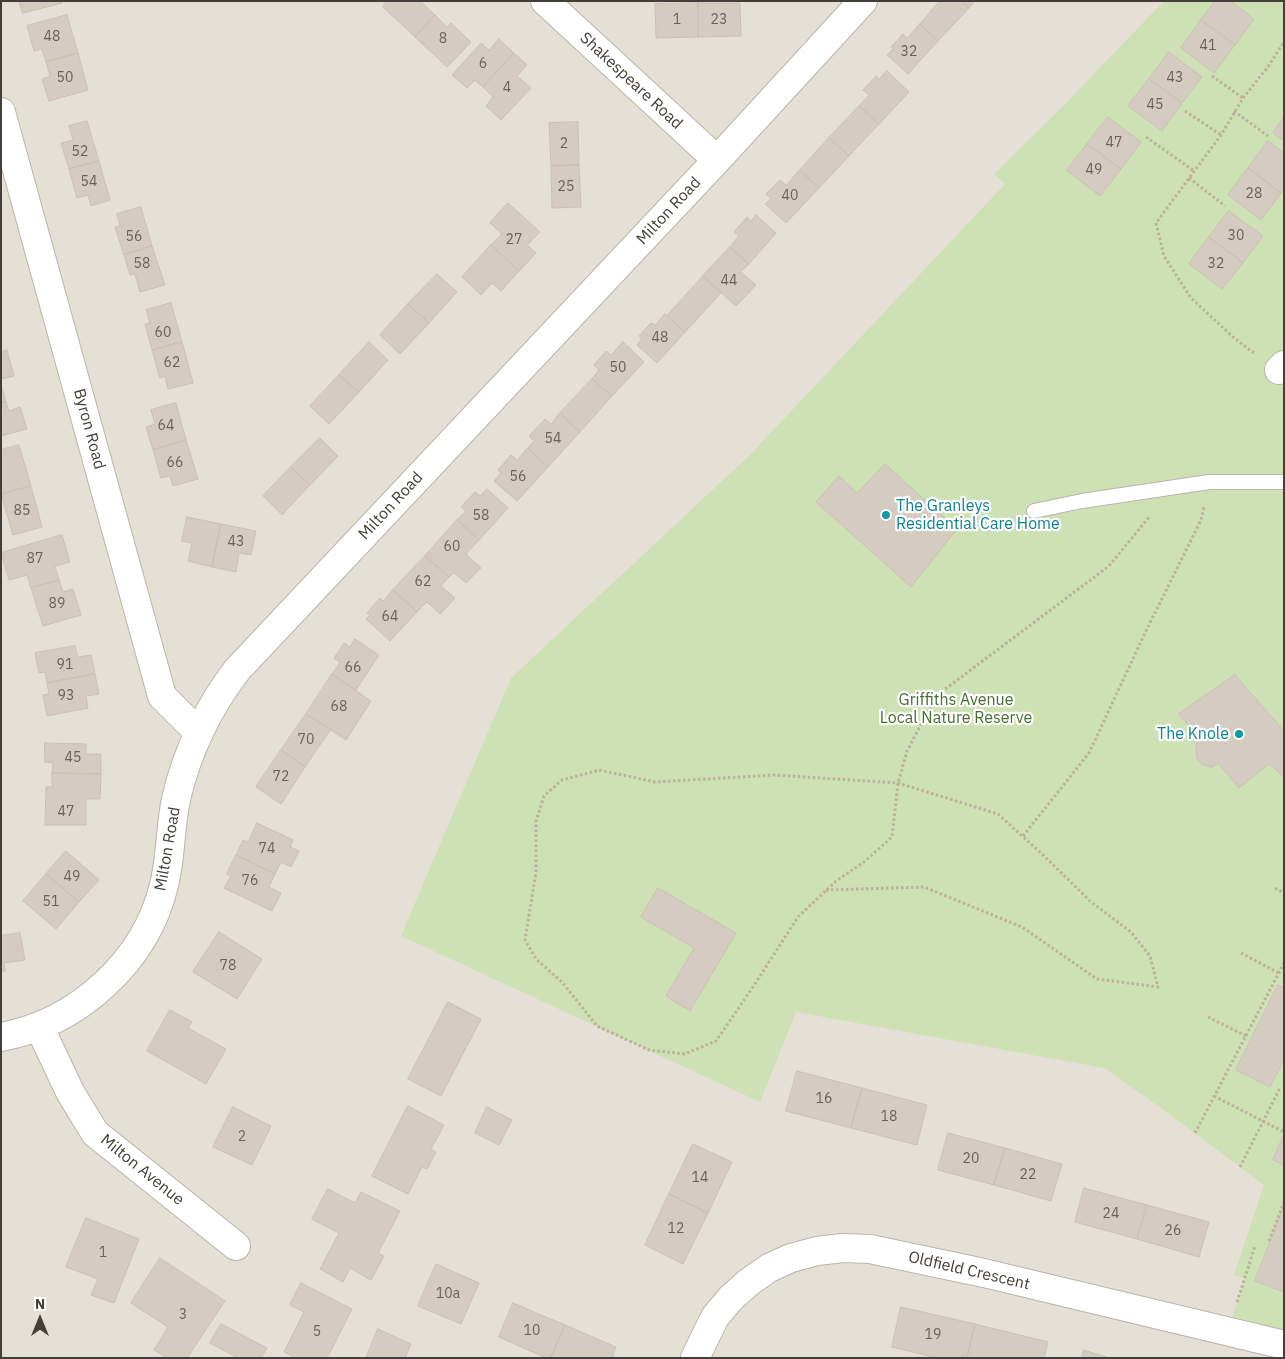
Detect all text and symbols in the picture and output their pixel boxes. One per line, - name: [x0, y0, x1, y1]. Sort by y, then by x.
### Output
- house number: 1: [673, 12, 681, 28]
- house number: 23: [711, 12, 727, 28]
- street label: Shakespeare Road: [576, 28, 686, 134]
- house number: 48: [44, 29, 60, 45]
- house number: 8: [439, 31, 447, 47]
- house number: 41: [1200, 38, 1216, 54]
- house number: 32: [901, 44, 917, 60]
- house number: 6: [479, 56, 487, 72]
- house number: 50: [57, 70, 73, 86]
- house number: 43: [1167, 70, 1183, 86]
- house number: 4: [503, 80, 511, 96]
- house number: 45: [1147, 97, 1163, 113]
- house number: 47: [1106, 135, 1122, 151]
- house number: 2: [560, 136, 568, 152]
- house number: 52: [72, 144, 88, 160]
- house number: 49: [1086, 162, 1102, 178]
- street label: Milton Road: [633, 173, 705, 249]
- house number: 54: [81, 174, 97, 190]
- house number: 25: [558, 179, 574, 195]
- house number: 28: [1246, 186, 1262, 202]
- house number: 40: [782, 188, 798, 204]
- house number: 30: [1228, 228, 1244, 244]
- house number: 56: [126, 229, 142, 245]
- house number: 27: [506, 232, 522, 248]
- house number: 58: [134, 256, 150, 272]
- house number: 32: [1208, 256, 1224, 272]
- house number: 44: [721, 273, 737, 289]
- house number: 60: [155, 325, 171, 341]
- house number: 48: [652, 330, 668, 346]
- house number: 62: [164, 355, 180, 371]
- house number: 50: [610, 360, 626, 376]
- street label: Byron Road: [69, 387, 109, 471]
- house number: 64: [158, 418, 174, 434]
- house number: 54: [545, 431, 561, 447]
- house number: 66: [167, 455, 183, 471]
- street label: Milton Road: [355, 468, 427, 544]
- house number: 56: [510, 469, 526, 485]
- place label: The Granleys Residential Care Home: [896, 496, 1060, 534]
- house number: 85: [14, 503, 30, 519]
- house number: 58: [473, 508, 489, 524]
- marker: The Granleys Residential Care Home: [880, 509, 892, 521]
- house number: 43: [228, 534, 244, 550]
- house number: 60: [444, 539, 460, 555]
- house number: 87: [27, 551, 43, 567]
- house number: 62: [415, 574, 431, 590]
- house number: 89: [49, 596, 65, 612]
- house number: 64: [382, 609, 398, 625]
- house number: 91: [57, 657, 73, 673]
- house number: 66: [345, 660, 361, 676]
- house number: 93: [58, 688, 74, 704]
- park label: Griffiths Avenue Local Nature Reserve: [880, 690, 1032, 728]
- house number: 68: [331, 699, 347, 715]
- place label: The Knole: [1157, 724, 1229, 744]
- marker: The Knole: [1233, 728, 1245, 740]
- house number: 70: [298, 732, 314, 748]
- house number: 45: [65, 750, 81, 766]
- house number: 72: [273, 769, 289, 785]
- house number: 47: [58, 804, 74, 820]
- street label: Milton Road: [151, 805, 185, 893]
- house number: 74: [259, 841, 275, 857]
- house number: 49: [64, 869, 80, 885]
- house number: 76: [242, 873, 258, 889]
- house number: 51: [43, 894, 59, 910]
- house number: 78: [220, 958, 236, 974]
- house number: 16: [816, 1091, 832, 1107]
- house number: 18: [881, 1109, 897, 1125]
- house number: 2: [238, 1129, 246, 1145]
- street label: Milton Avenue: [96, 1130, 188, 1210]
- house number: 20: [963, 1151, 979, 1167]
- house number: 22: [1020, 1167, 1036, 1183]
- house number: 14: [692, 1170, 708, 1186]
- house number: 24: [1103, 1206, 1119, 1222]
- house number: 12: [668, 1221, 684, 1237]
- house number: 26: [1165, 1223, 1181, 1239]
- house number: 1: [99, 1245, 107, 1261]
- street label: Oldfield Crescent: [906, 1248, 1032, 1294]
- house number: 10a: [436, 1286, 460, 1302]
- north arrow: [15, 1294, 65, 1344]
- text: N: [35, 1295, 45, 1313]
- house number: 3: [179, 1307, 187, 1323]
- house number: 10: [524, 1323, 540, 1339]
- house number: 5: [313, 1324, 321, 1340]
- house number: 19: [925, 1327, 941, 1343]

